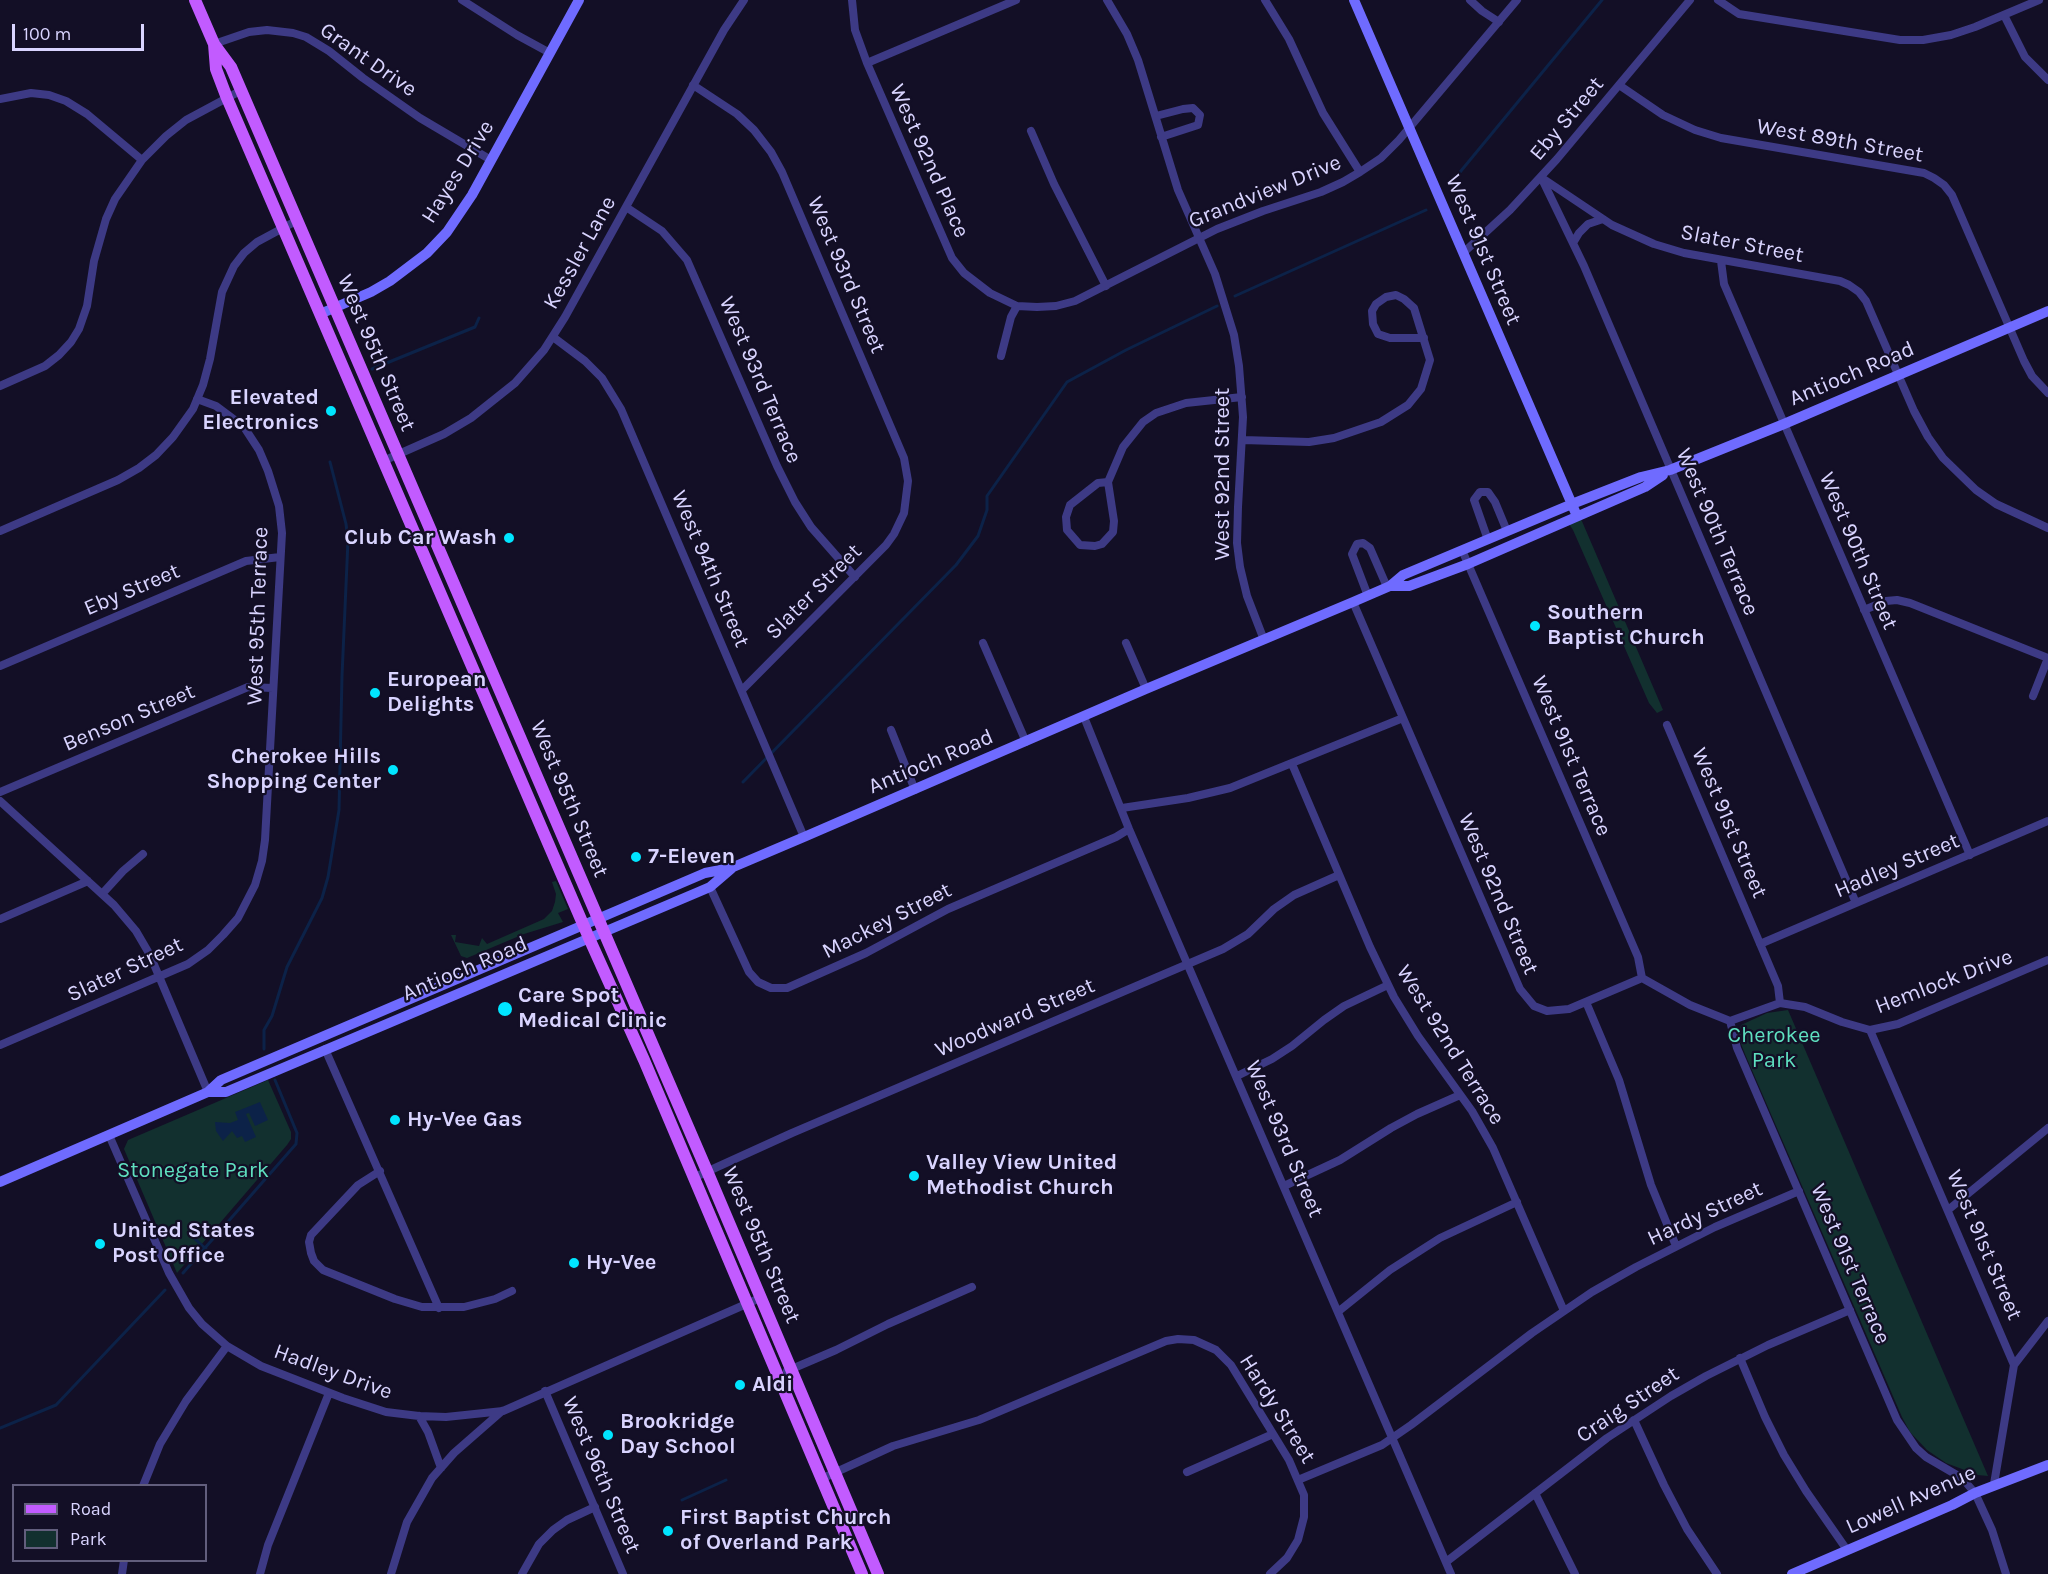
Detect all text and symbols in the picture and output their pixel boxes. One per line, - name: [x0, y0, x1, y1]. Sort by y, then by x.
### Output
- scale bar: [15, 12, 147, 50]
- street label: Grant Drive: [314, 17, 422, 103]
- text: 100 m: [23, 23, 71, 45]
- street label: Eby Street: [1524, 72, 1610, 166]
- street label: West 92nd Place: [883, 80, 975, 242]
- street label: West 89th Street: [1755, 113, 1925, 169]
- street label: Hayes Drive: [416, 116, 500, 228]
- street label: Grandview Drive: [1185, 149, 1345, 235]
- street label: West 91st Street: [1439, 171, 1527, 329]
- street label: Kessler Lane: [538, 192, 622, 314]
- street label: West 93rd Street: [801, 193, 891, 357]
- street label: Slater Street: [1678, 219, 1806, 269]
- street label: West 95th Street: [331, 271, 421, 435]
- street label: West 93rd Terrace: [713, 293, 807, 467]
- street label: Antioch Road: [1786, 336, 1918, 412]
- place label: Elevated Electronics: [202, 385, 319, 436]
- street label: West 92nd Street: [1210, 388, 1236, 560]
- marker: Elevated Electronics: [324, 404, 338, 418]
- street label: West 90th Terrace: [1670, 444, 1764, 620]
- street label: West 90th Street: [1813, 468, 1903, 634]
- street label: West 94th Street: [665, 487, 755, 651]
- place label: Club Car Wash: [344, 525, 497, 551]
- street label: West 95th Terrace: [242, 526, 274, 706]
- marker: Club Car Wash: [502, 531, 516, 545]
- street label: Slater Street: [761, 539, 867, 645]
- street label: Eby Street: [80, 558, 184, 622]
- place label: Southern Baptist Church: [1547, 600, 1705, 652]
- marker: Southern Baptist Church: [1528, 619, 1542, 633]
- place label: European Delights: [387, 667, 486, 718]
- street label: West 91st Terrace: [1525, 672, 1617, 840]
- street label: Benson Street: [59, 678, 199, 758]
- marker: European Delights: [368, 686, 382, 700]
- street label: West 95th Street: [524, 717, 614, 881]
- street label: Antioch Road: [865, 724, 997, 800]
- place label: Cherokee Hills Shopping Center: [206, 744, 381, 796]
- street label: West 91st Street: [1685, 744, 1773, 902]
- marker: Cherokee Hills Shopping Center: [386, 763, 400, 777]
- street label: West 92nd Street: [1452, 809, 1544, 979]
- street label: Hadley Street: [1831, 828, 1963, 904]
- place label: 7-Eleven: [648, 844, 735, 870]
- marker: 7-Eleven: [629, 850, 643, 864]
- street label: Mackey Street: [818, 877, 956, 965]
- street label: Antioch Road: [399, 931, 531, 1007]
- street label: Slater Street: [63, 932, 187, 1008]
- street label: Hemlock Drive: [1872, 944, 2016, 1020]
- street label: West 92nd Terrace: [1390, 960, 1510, 1130]
- street label: Woodward Street: [931, 973, 1099, 1063]
- place label: Care Spot Medical Clinic: [518, 983, 667, 1034]
- marker: Care Spot Medical Clinic: [496, 1000, 514, 1018]
- park label: Cherokee Park: [1727, 1023, 1821, 1074]
- street label: West 93rd Street: [1239, 1057, 1329, 1221]
- place label: Hy-Vee Gas: [407, 1107, 522, 1133]
- marker: Hy-Vee Gas: [388, 1113, 402, 1127]
- place label: Valley View United Methodist Church: [926, 1150, 1117, 1202]
- park label: Stonegate Park: [117, 1158, 269, 1184]
- street label: West 95th Street: [716, 1163, 806, 1327]
- street label: West 91st Street: [1940, 1166, 2028, 1324]
- marker: Valley View United Methodist Church: [907, 1169, 921, 1183]
- street label: Hardy Street: [1643, 1176, 1767, 1252]
- street label: West 91st Terrace: [1804, 1180, 1896, 1348]
- place label: United States Post Office: [112, 1218, 255, 1270]
- marker: United States Post Office: [93, 1237, 107, 1251]
- place label: Hy-Vee: [586, 1250, 657, 1276]
- marker: Hy-Vee: [567, 1256, 581, 1270]
- street label: Hadley Drive: [270, 1338, 396, 1406]
- street label: Hardy Street: [1233, 1350, 1321, 1468]
- street label: Craig Street: [1572, 1361, 1684, 1449]
- place label: Aldi: [752, 1372, 793, 1398]
- marker: Aldi: [733, 1378, 747, 1392]
- street label: West 96th Street: [556, 1393, 646, 1557]
- place label: Brookridge Day School: [620, 1409, 736, 1460]
- marker: Brookridge Day School: [601, 1428, 615, 1442]
- street label: Lowell Avenue: [1842, 1460, 1980, 1540]
- legend: [12, 1484, 207, 1562]
- text: Road: [70, 1498, 111, 1520]
- place label: First Baptist Church of Overland Park: [680, 1505, 891, 1556]
- marker: First Baptist Church of Overland Park: [661, 1524, 675, 1538]
- text: Park: [70, 1528, 107, 1550]

